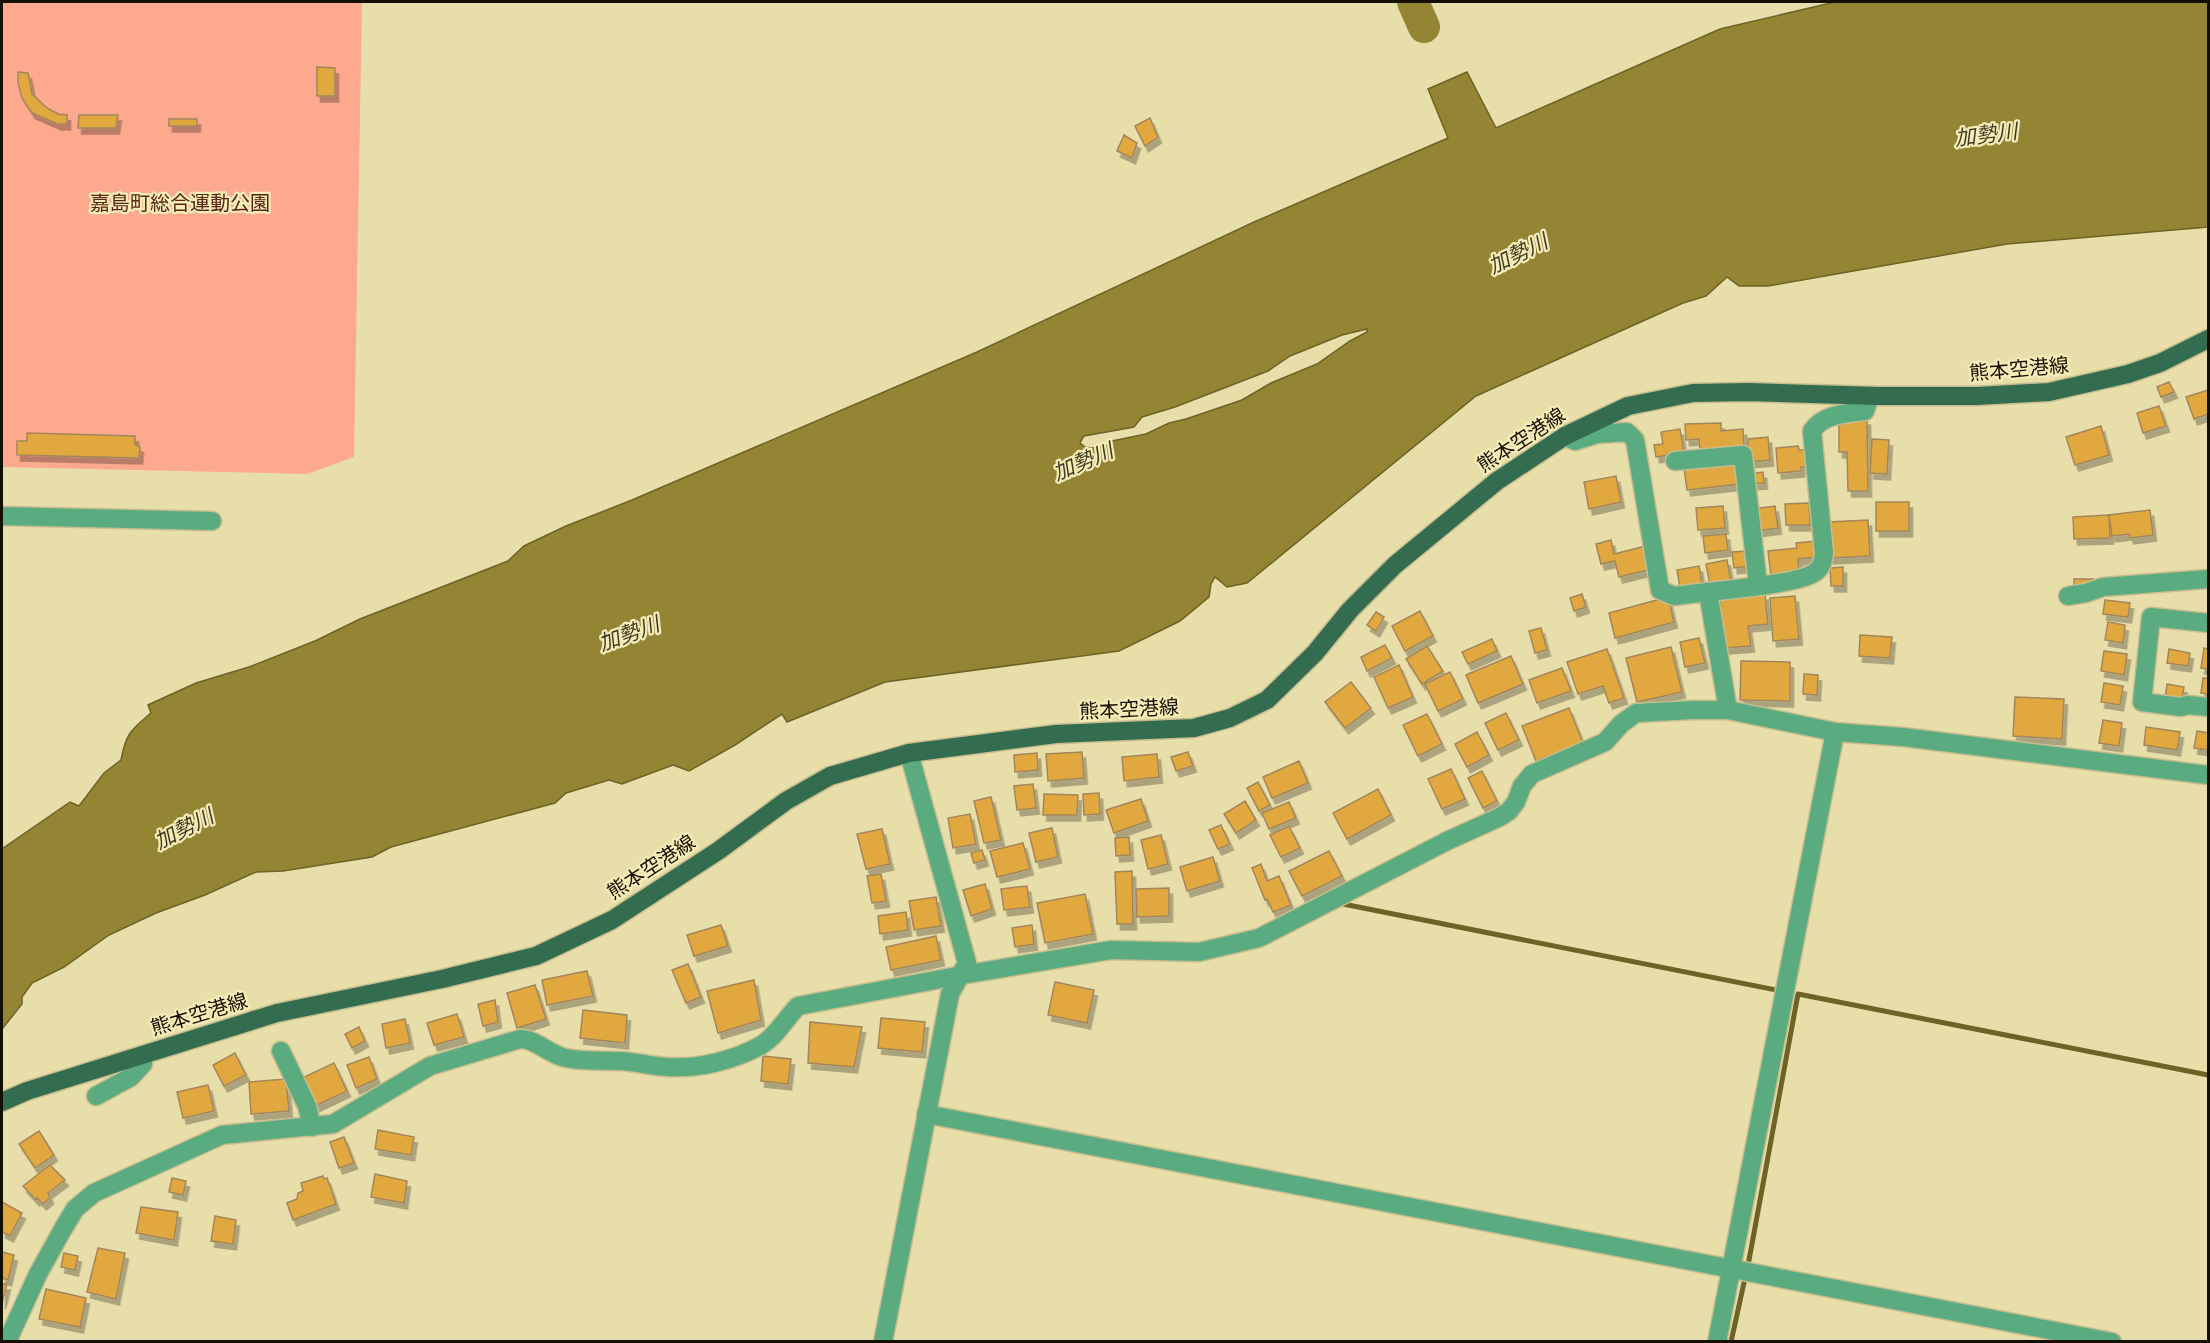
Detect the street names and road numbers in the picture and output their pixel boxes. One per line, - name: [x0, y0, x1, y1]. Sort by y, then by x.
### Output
- street label: 熊本空港線: [1968, 352, 2070, 386]
- street label: 熊本空港線: [1472, 402, 1570, 478]
- street label: 熊本空港線: [1078, 693, 1180, 725]
- street label: 熊本空港線: [602, 829, 700, 905]
- street label: 熊本空港線: [147, 987, 251, 1041]

